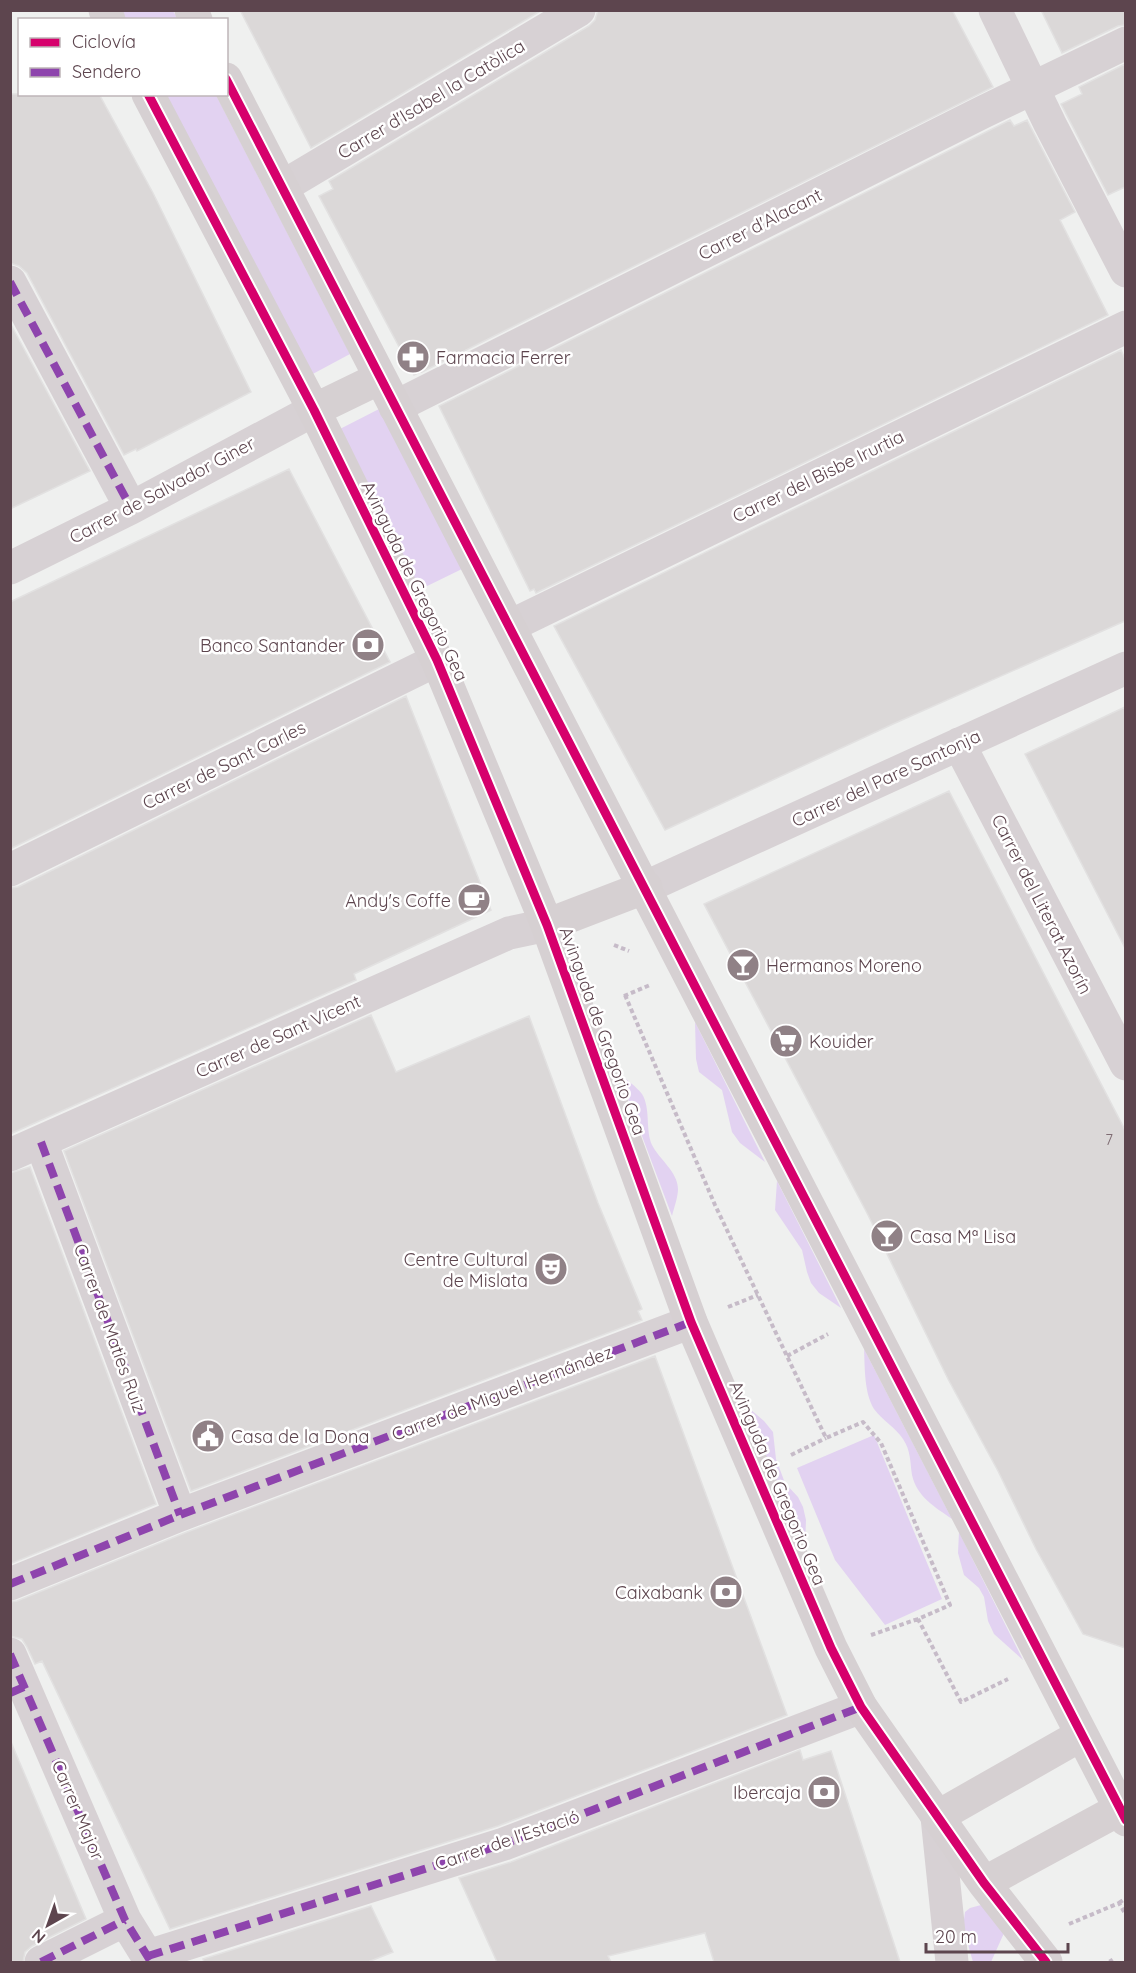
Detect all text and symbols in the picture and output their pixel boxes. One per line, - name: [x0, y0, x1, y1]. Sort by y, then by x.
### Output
- legend: [18, 18, 228, 96]
- text: Ciclovía: [72, 30, 136, 53]
- street label: Carrer d'Isabel la Catòlica: [333, 34, 529, 164]
- text: Sendero: [72, 60, 141, 83]
- street label: Carrer d'Alacant: [694, 183, 826, 265]
- pharmacy icon: Farmacia Ferrer: [395, 339, 431, 375]
- place label: Farmacia Ferrer: [436, 346, 571, 369]
- street label: Carrer del Bisbe Irurtia: [729, 425, 907, 527]
- street label: Carrer de Salvador Giner: [65, 431, 259, 549]
- street label: Avinguda de Gregorio Gea: [356, 477, 474, 685]
- bank icon: Banco Santander: [350, 627, 386, 663]
- place label: Banco Santander: [200, 634, 345, 657]
- street label: Carrer de Sant Carles: [139, 715, 309, 815]
- street label: Carrer del Pare Santonja: [788, 724, 984, 832]
- street label: Carrer del Literat Azorín: [987, 810, 1097, 998]
- cafe icon: Andy's Coffe: [456, 882, 492, 918]
- place label: Andy's Coffe: [345, 889, 451, 912]
- street label: Avinguda de Gregorio Gea: [555, 924, 651, 1138]
- bar icon: Hermanos Moreno: [725, 947, 761, 983]
- place label: Hermanos Moreno: [766, 954, 922, 977]
- street label: Carrer de Sant Vicent: [192, 989, 364, 1083]
- supermarket icon: Kouider: [768, 1023, 804, 1059]
- place label: Kouider: [809, 1030, 874, 1053]
- house number: 7: [1105, 1130, 1113, 1149]
- bar icon: Casa Mª Lisa: [869, 1218, 905, 1254]
- place label: Casa Mª Lisa: [910, 1225, 1016, 1248]
- street label: Carrer de Maties Ruiz: [69, 1240, 151, 1416]
- place label: Centre Cultural de Mislata: [404, 1248, 528, 1292]
- theatre icon: Centre Cultural de Mislata: [533, 1251, 569, 1287]
- street label: Carrer de Miguel Hernández: [388, 1340, 616, 1446]
- street label: Avinguda de Gregorio Gea: [724, 1377, 832, 1589]
- public building icon: Casa de la Dona: [190, 1418, 226, 1454]
- place label: Casa de la Dona: [231, 1425, 369, 1448]
- bank icon: Caixabank: [708, 1574, 744, 1610]
- place label: Caixabank: [615, 1581, 703, 1604]
- street label: Carrer Major: [47, 1756, 109, 1864]
- bank icon: Ibercaja: [806, 1774, 842, 1810]
- place label: Ibercaja: [733, 1781, 801, 1804]
- street label: Carrer de l'Estació: [432, 1804, 582, 1876]
- north arrow: [18, 1895, 78, 1955]
- scale bar: [926, 1916, 1068, 1954]
- text: N: [27, 1925, 49, 1948]
- text: 20 m: [935, 1925, 977, 1948]

